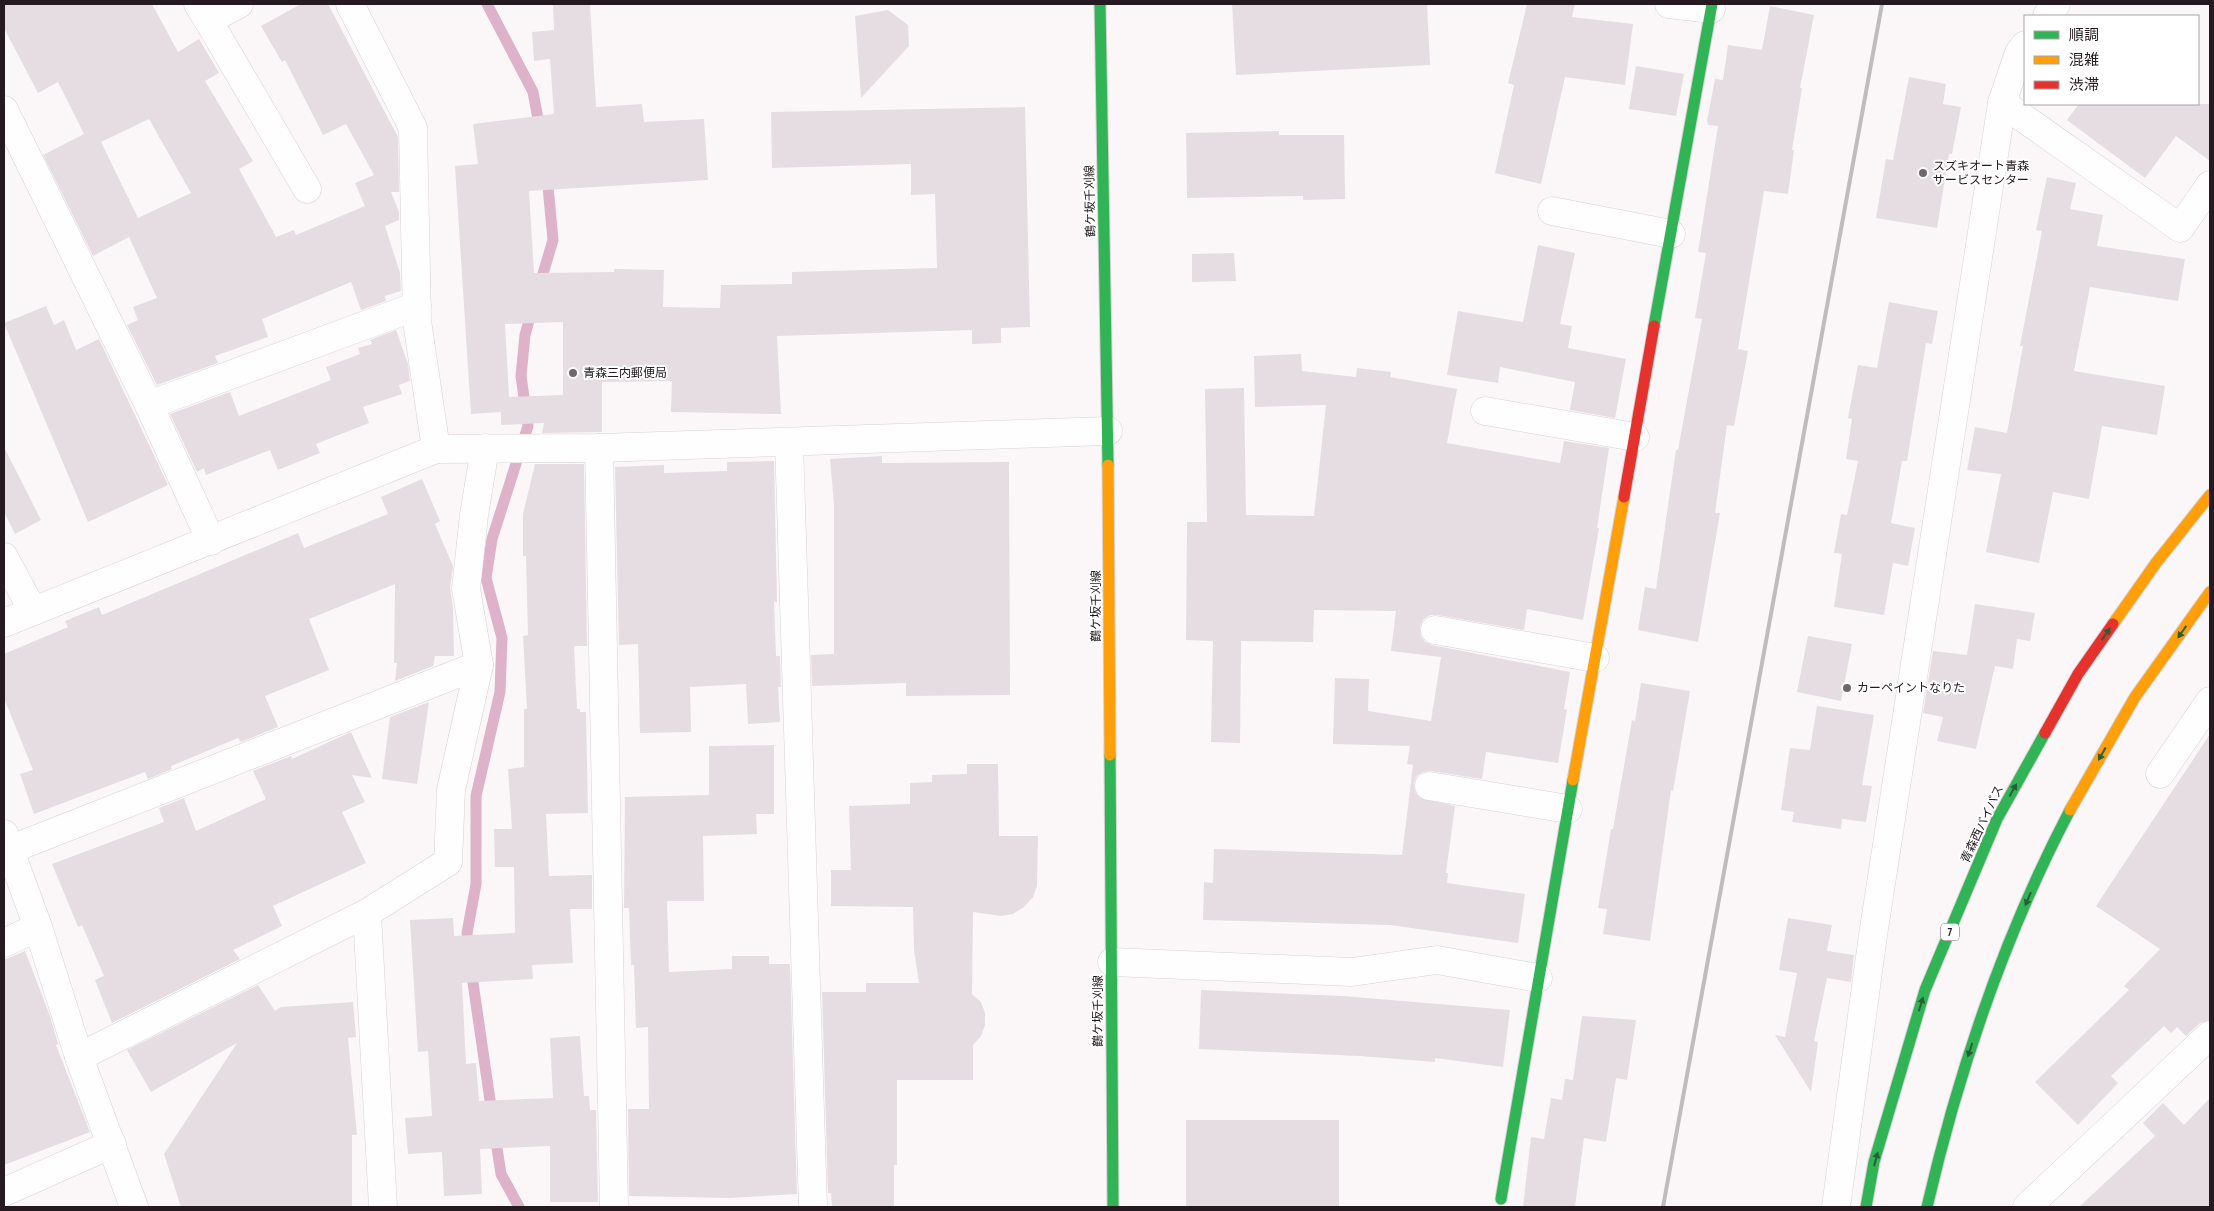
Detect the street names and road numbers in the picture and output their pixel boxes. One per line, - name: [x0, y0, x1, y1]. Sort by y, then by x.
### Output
- street label: 鶴ケ坂千刈線: [1081, 165, 1098, 237]
- street label: 鶴ケ坂千刈線: [1088, 570, 1103, 642]
- street label: 青森西バイパス: [1957, 783, 2006, 865]
- road number: 7: [1941, 924, 1959, 940]
- street label: 鶴ケ坂千刈線: [1090, 975, 1105, 1047]

